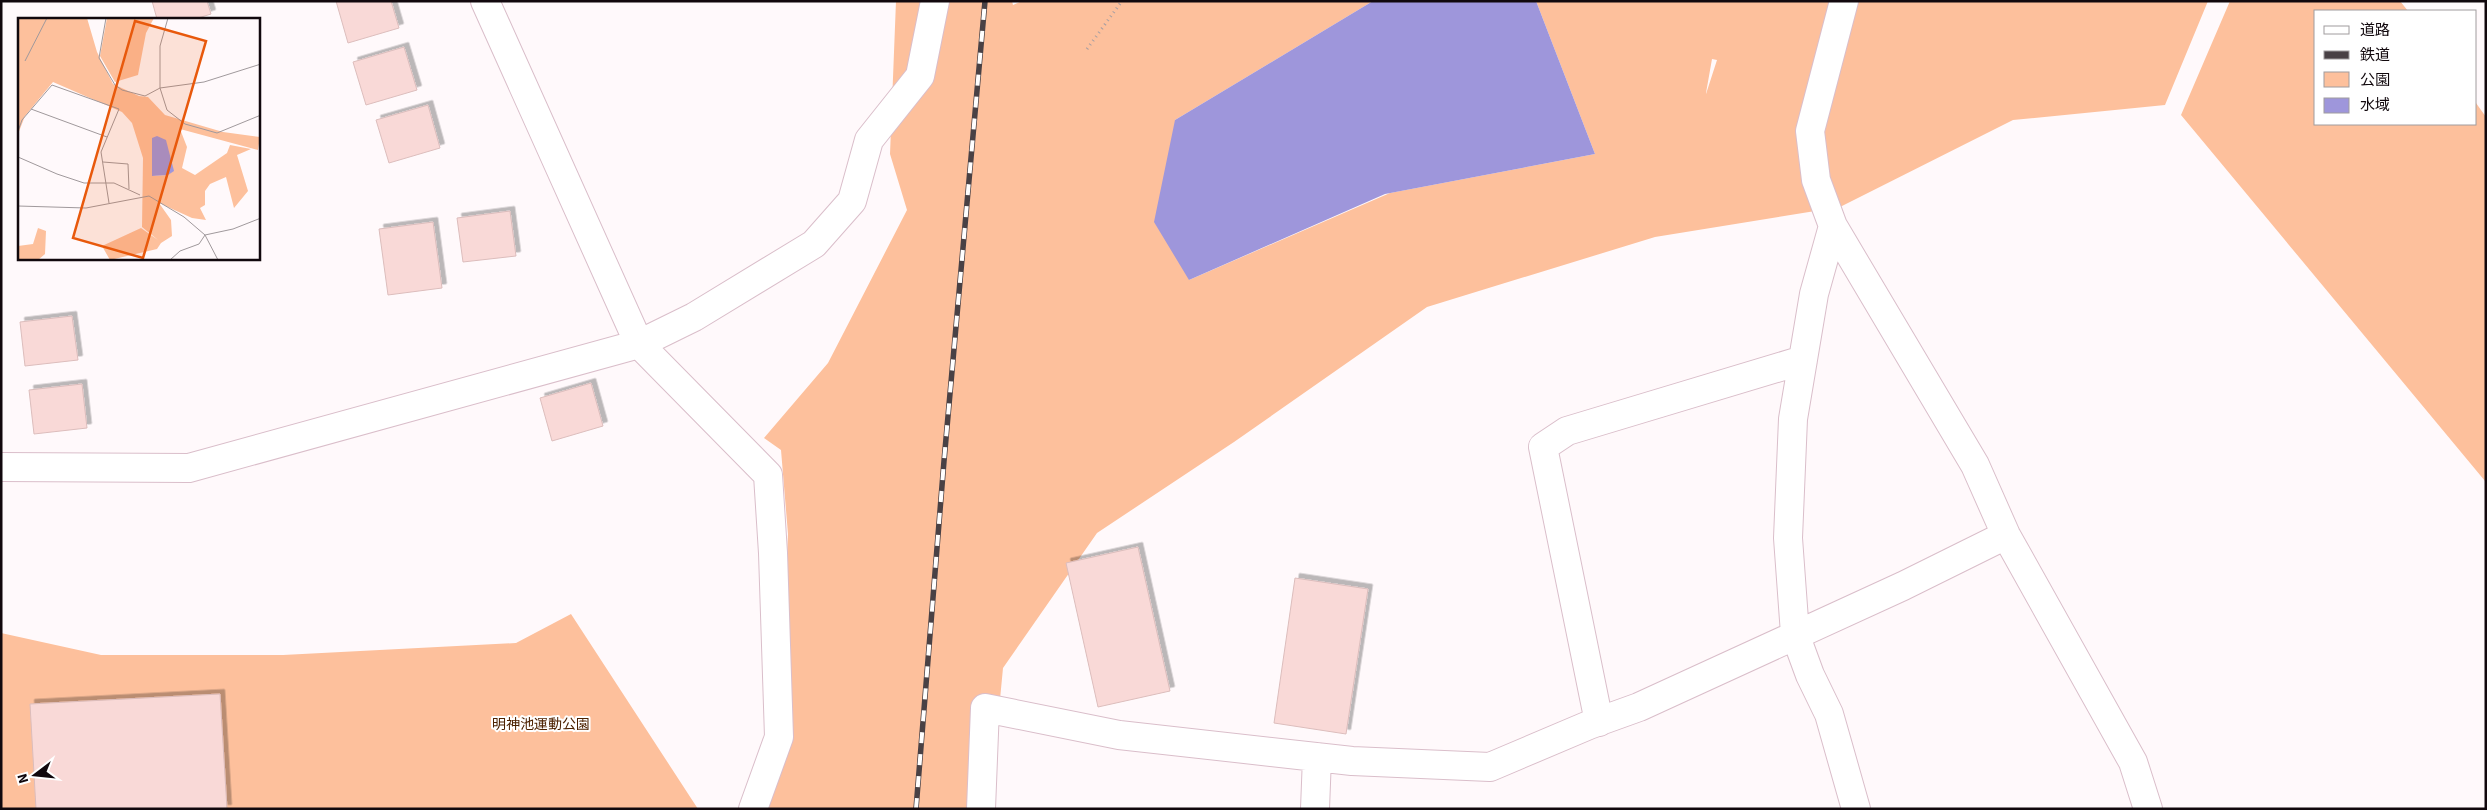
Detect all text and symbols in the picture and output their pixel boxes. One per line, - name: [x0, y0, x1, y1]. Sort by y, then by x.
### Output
- legend: [2314, 10, 2477, 125]
- inset map: [18, 18, 260, 260]
- text: 道路: [2360, 20, 2390, 41]
- text: 鉄道: [2360, 45, 2390, 66]
- text: 公園: [2360, 70, 2390, 91]
- text: 水域: [2360, 95, 2390, 116]
- park label: 明神池運動公園: [492, 715, 590, 735]
- north arrow: [10, 750, 60, 800]
- text: N: [13, 771, 34, 786]

